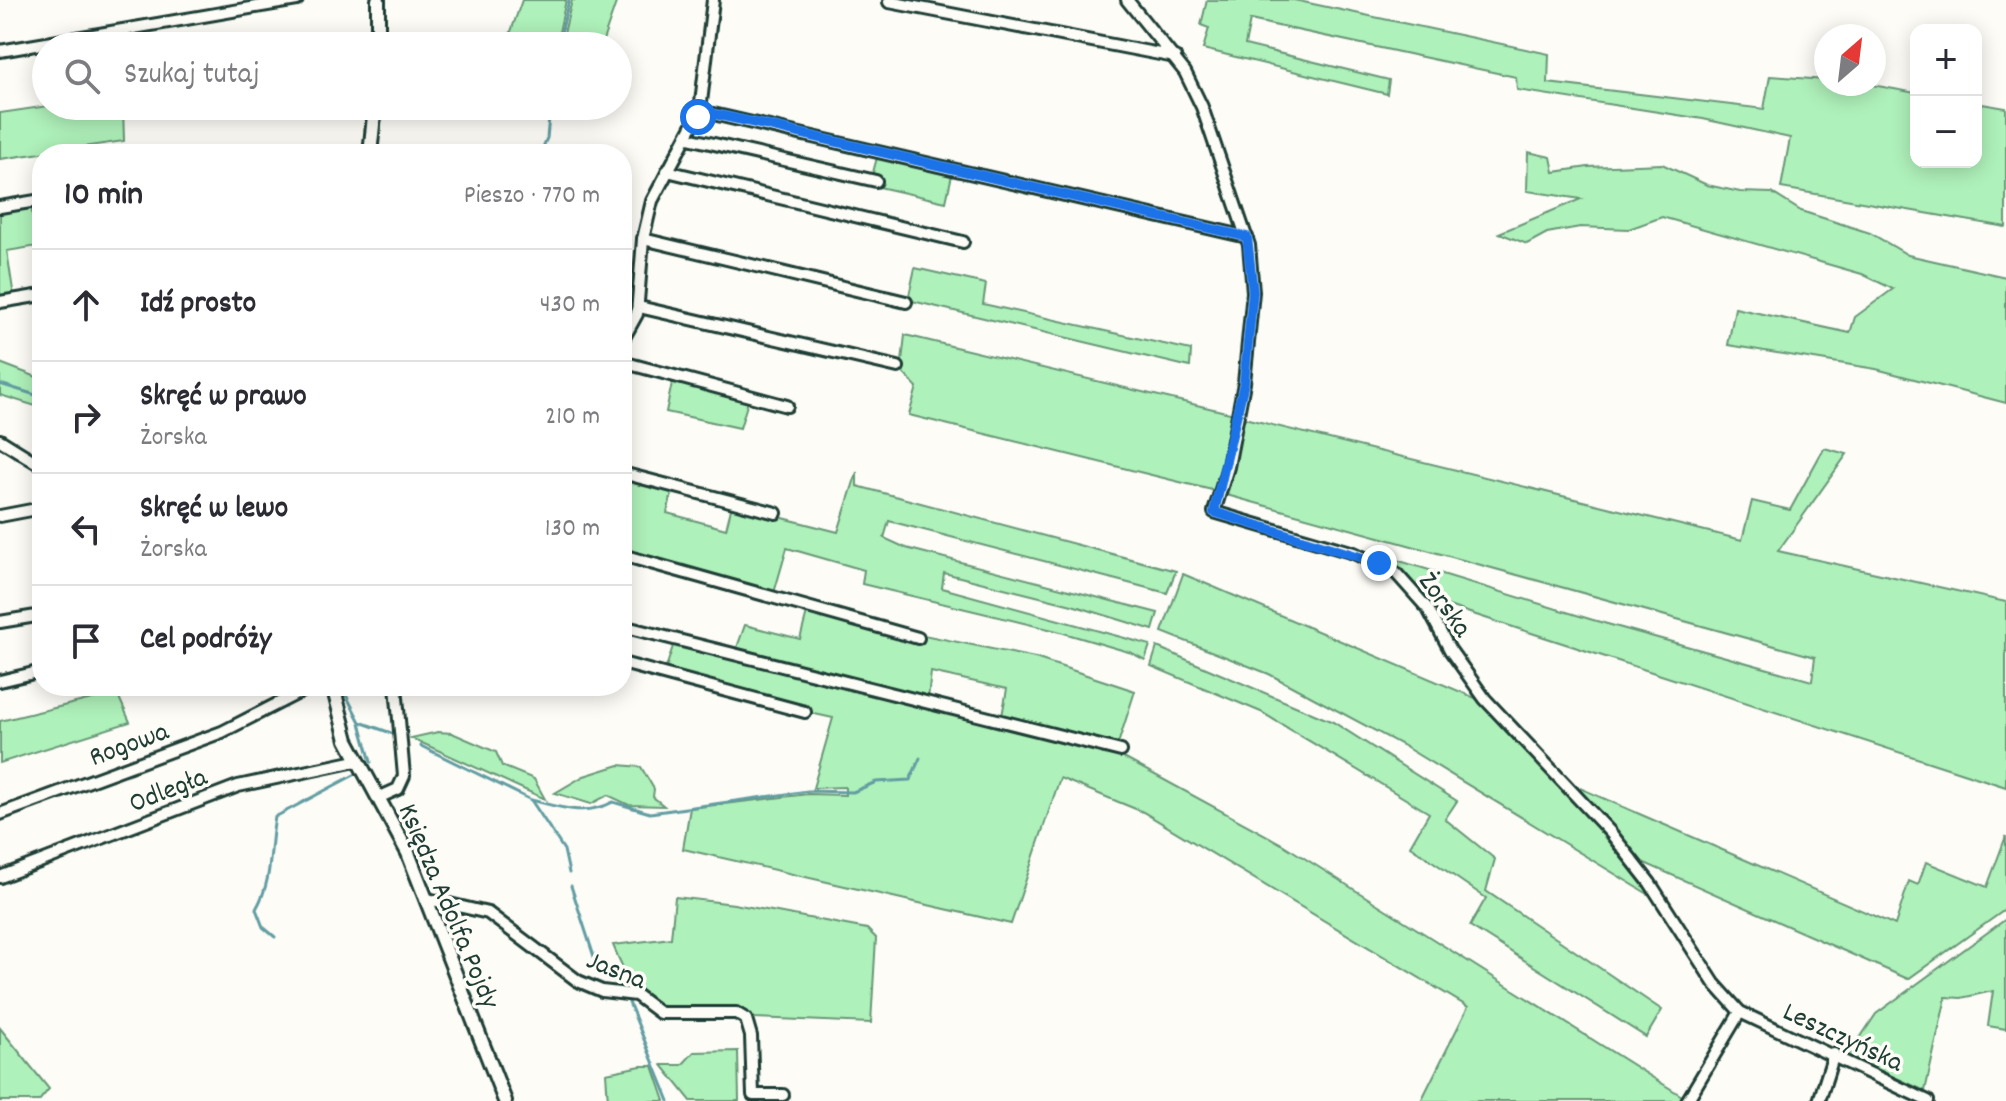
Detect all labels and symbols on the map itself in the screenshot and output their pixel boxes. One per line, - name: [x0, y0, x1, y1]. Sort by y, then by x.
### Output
- north arrow: [1814, 24, 1886, 96]
- route start: [680, 99, 716, 135]
- route end: [1361, 545, 1397, 581]
- street label: Żorska: [1406, 565, 1480, 647]
- street label: Rogowa: [84, 714, 176, 780]
- street label: Odległa: [124, 759, 214, 826]
- street label: Księdza Adolfa Pojdy: [385, 798, 508, 1016]
- street label: Jasna: [579, 943, 652, 1003]
- street label: Leszczyńska: [1775, 994, 1909, 1085]

